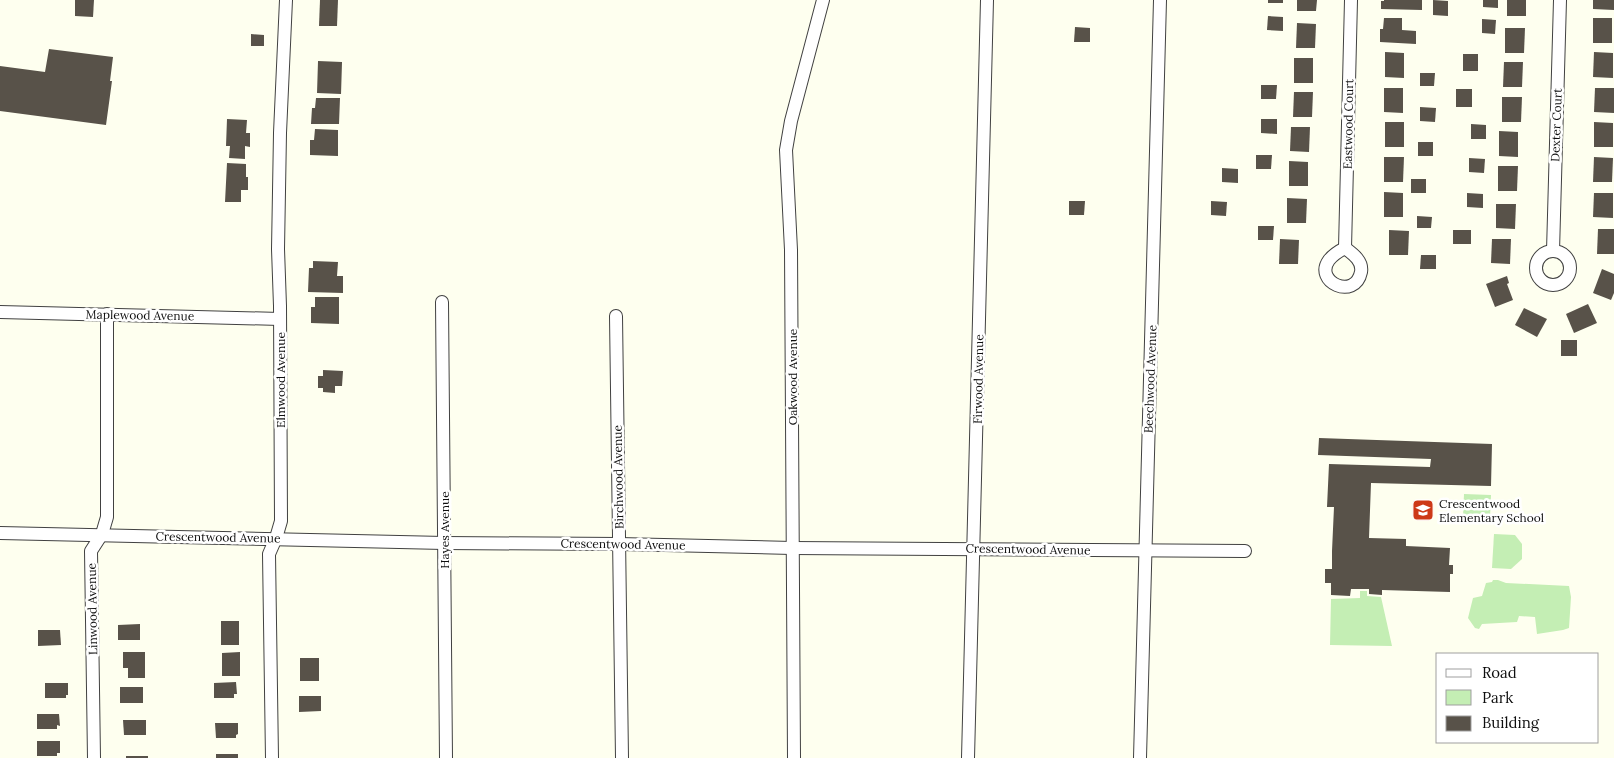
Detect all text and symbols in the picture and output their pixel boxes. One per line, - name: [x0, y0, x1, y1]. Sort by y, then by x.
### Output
- street label: Eastwood Court: [1340, 78, 1356, 169]
- street label: Dexter Court: [1547, 88, 1565, 162]
- street label: Maplewood Avenue: [86, 307, 195, 323]
- street label: Beechwood Avenue: [1141, 324, 1159, 433]
- street label: Oakwood Avenue: [785, 328, 800, 425]
- street label: Elmwood Avenue: [273, 332, 288, 428]
- street label: Firwood Avenue: [970, 334, 986, 424]
- street label: Birchwood Avenue: [610, 424, 626, 529]
- street label: Hayes Avenue: [437, 491, 452, 569]
- place label: Crescentwood Elementary School: [1439, 496, 1544, 525]
- school or university icon: Crescentwood Elementary School: [1411, 498, 1435, 522]
- street label: Crescentwood Avenue: [155, 528, 281, 546]
- street label: Crescentwood Avenue: [560, 535, 686, 553]
- street label: Crescentwood Avenue: [965, 540, 1091, 558]
- street label: Linwood Avenue: [84, 562, 100, 655]
- legend: [1436, 653, 1599, 743]
- text: Road: [1482, 663, 1517, 682]
- text: Park: [1482, 688, 1513, 707]
- text: Building: [1482, 713, 1540, 732]

